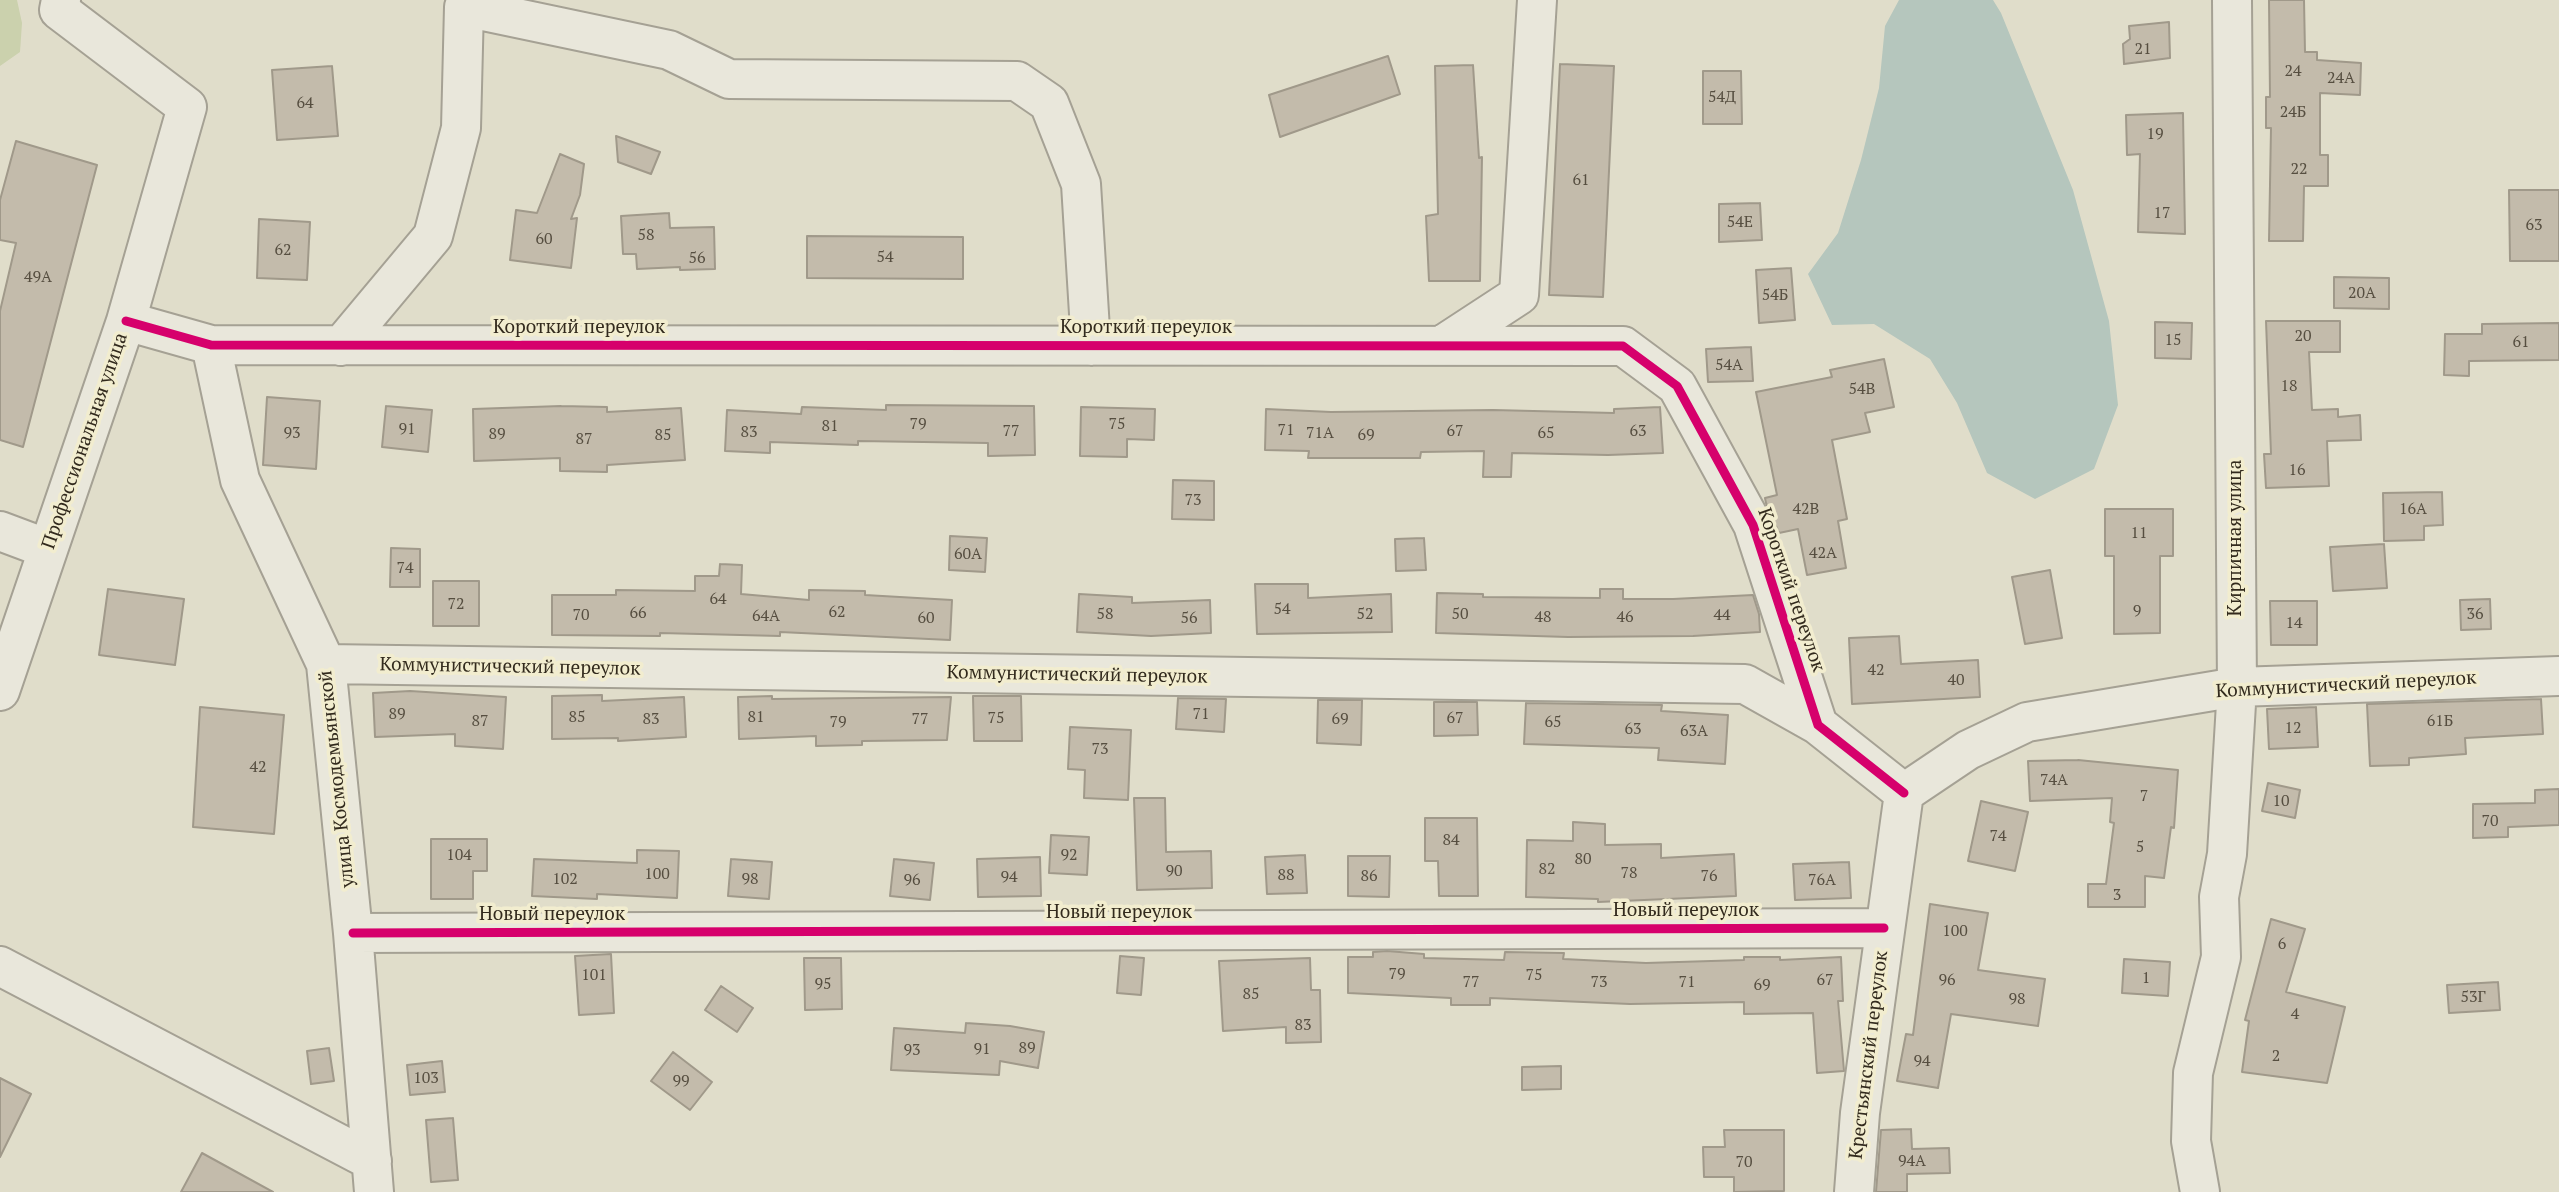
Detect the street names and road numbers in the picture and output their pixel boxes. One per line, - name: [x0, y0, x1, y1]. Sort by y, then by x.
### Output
- street label: Короткий переулок: [493, 317, 665, 339]
- street label: Короткий переулок: [1060, 317, 1232, 339]
- street label: Профессиональная улица: [37, 330, 133, 552]
- street label: Кирпичная улица: [2225, 460, 2247, 616]
- street label: Короткий переулок: [1752, 505, 1830, 675]
- street label: Коммунистический переулок: [379, 653, 641, 681]
- street label: Коммунистический переулок: [946, 661, 1208, 689]
- street label: Коммунистический переулок: [2215, 667, 2477, 703]
- street label: улица Космодемьянской: [314, 669, 360, 889]
- street label: Новый переулок: [1613, 900, 1759, 922]
- street label: Новый переулок: [1046, 902, 1192, 924]
- street label: Новый переулок: [479, 904, 625, 926]
- street label: Крестьянский переулок: [1845, 949, 1893, 1161]

